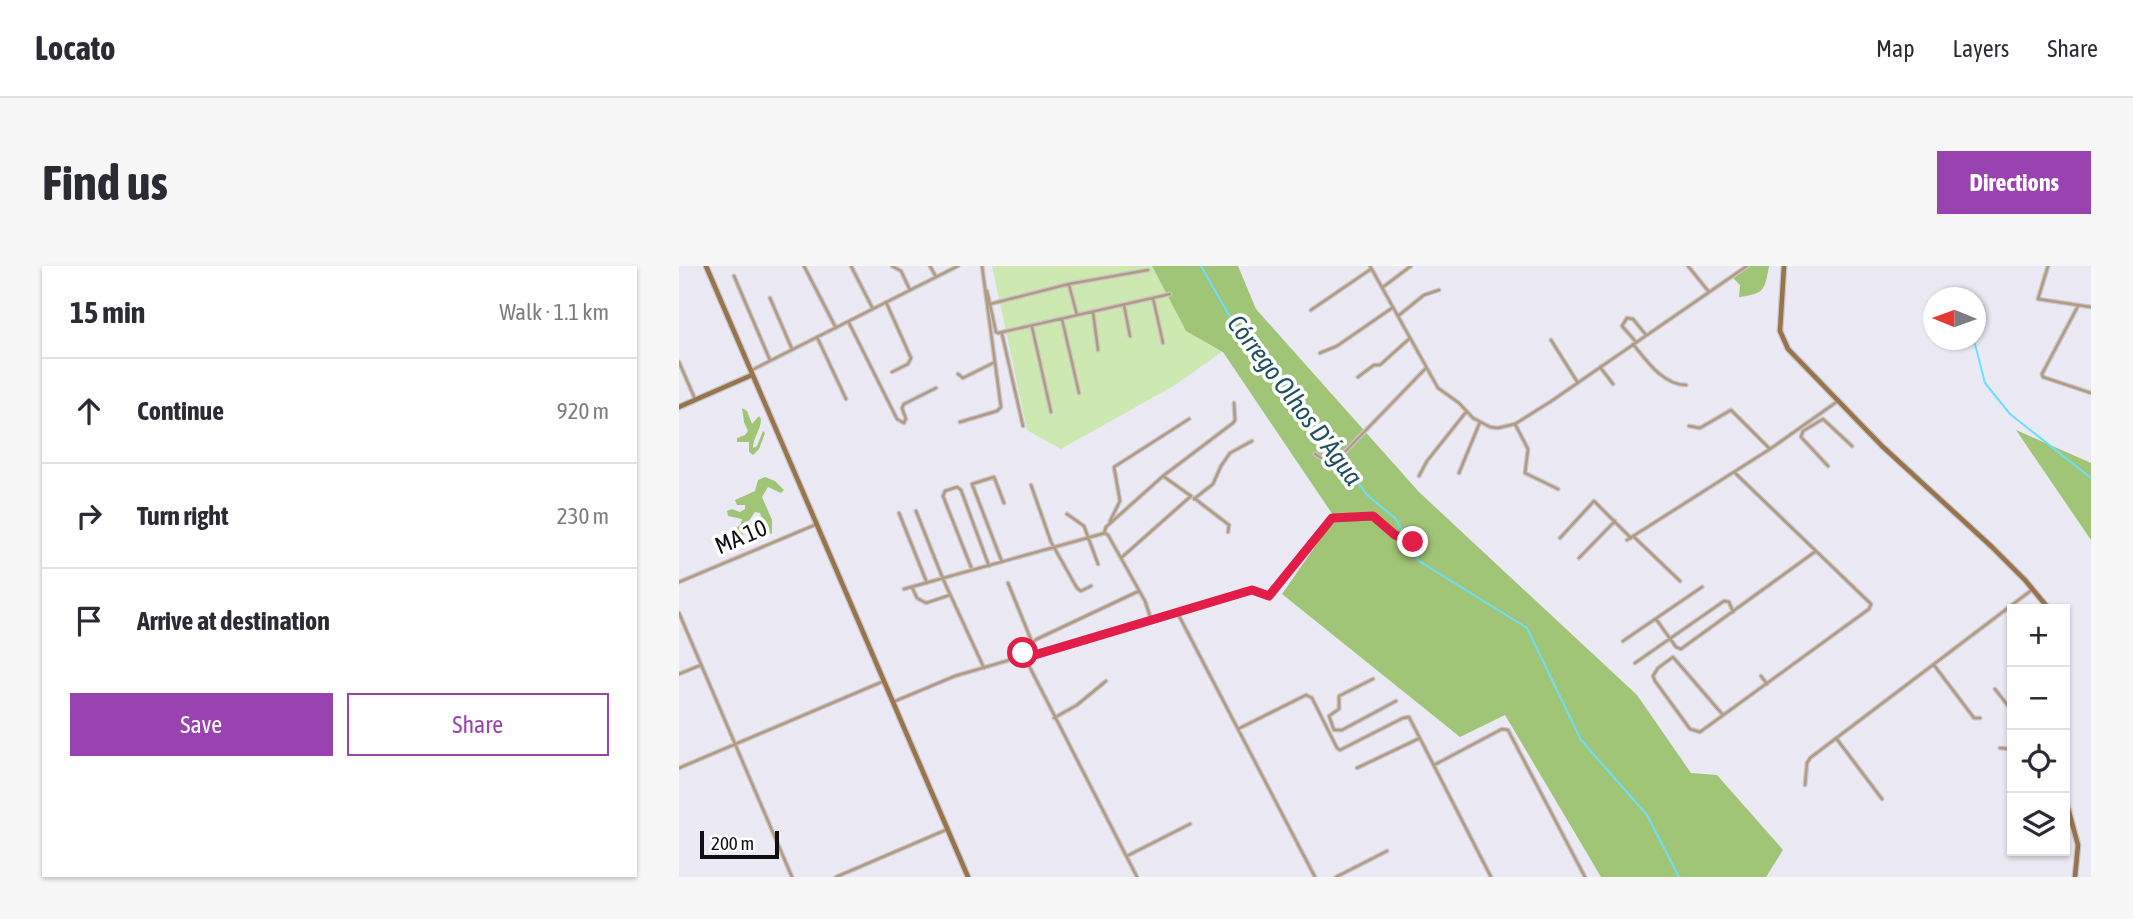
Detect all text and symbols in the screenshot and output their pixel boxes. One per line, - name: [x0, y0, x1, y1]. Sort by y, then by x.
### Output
- text: Locato: [35, 29, 116, 67]
- text: Map: [1876, 35, 1915, 62]
- text: Layers: [1953, 35, 2009, 62]
- text: Share: [2047, 35, 2098, 62]
- button: Directions: [1937, 151, 2091, 214]
- text: Find us: [42, 154, 168, 210]
- north arrow: [1923, 287, 1986, 350]
- text: 15 min: [70, 295, 145, 329]
- text: Walk · 1.1 km: [499, 299, 609, 325]
- water label: Córrego Olhos D'Água: [1221, 309, 1369, 491]
- icon: ahead: [70, 392, 108, 430]
- text: Continue: [137, 396, 224, 426]
- text: 920 m: [557, 398, 609, 424]
- icon: right: [70, 497, 108, 535]
- text: Turn right: [137, 501, 228, 531]
- text: 230 m: [557, 503, 609, 529]
- street label: MA 10: [711, 514, 771, 559]
- route end: [1397, 526, 1428, 557]
- icon: arrive: [70, 602, 108, 640]
- map controls: [2007, 604, 2070, 856]
- button: +: [2007, 604, 2070, 667]
- text: Arrive at destination: [137, 606, 330, 636]
- route start: [1007, 637, 1038, 668]
- button: −: [2007, 667, 2070, 730]
- button: Save: [70, 693, 333, 756]
- button: Share: [347, 693, 609, 756]
- button: locate: [2007, 730, 2070, 793]
- button: layers: [2007, 793, 2070, 856]
- scale bar: [700, 828, 779, 860]
- text: 200 m: [711, 832, 754, 854]

